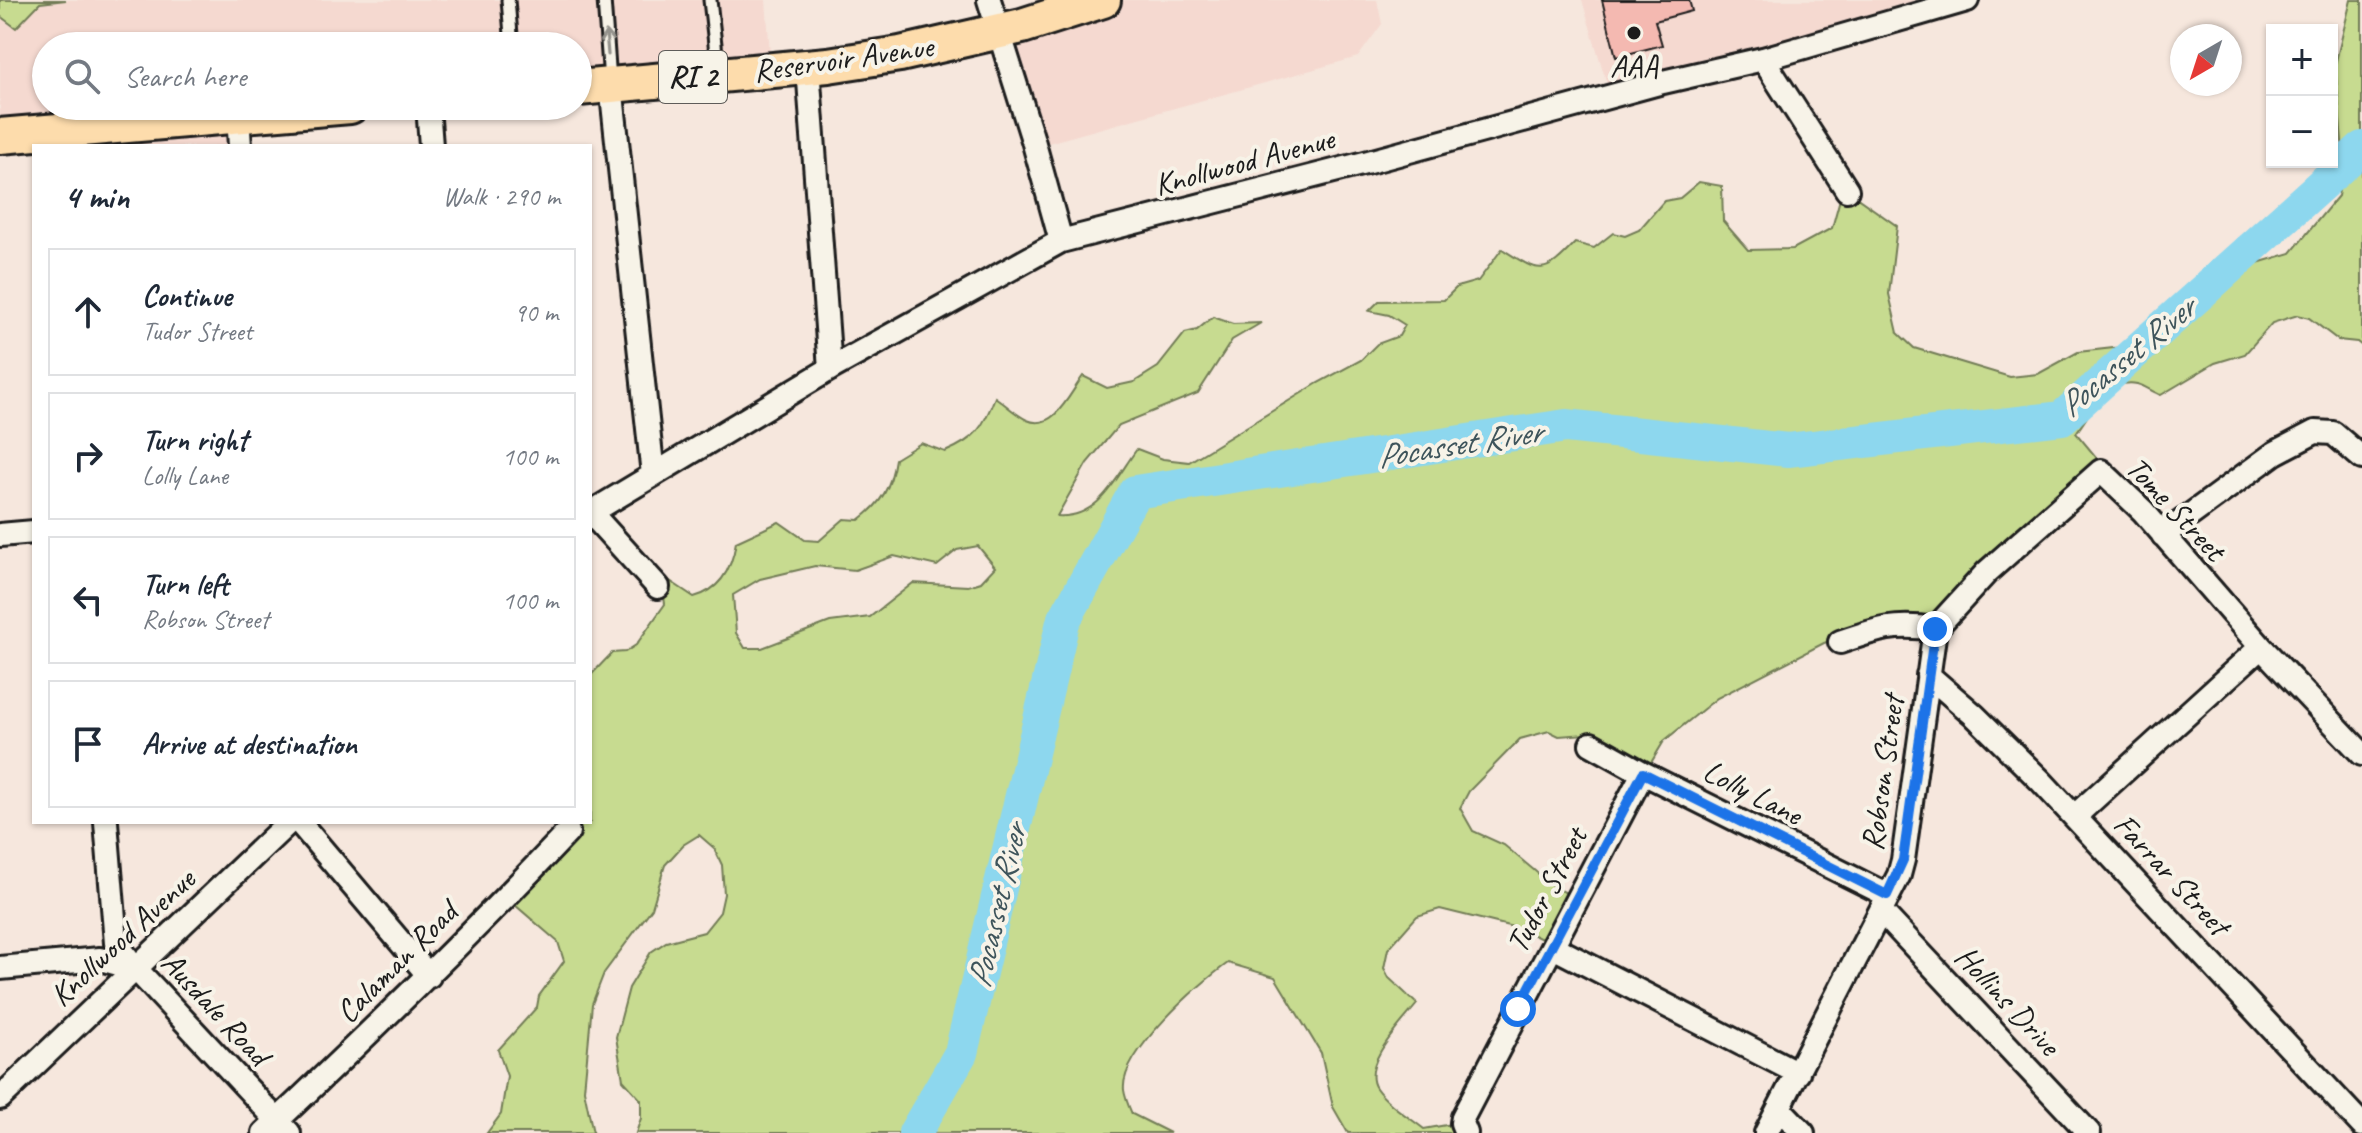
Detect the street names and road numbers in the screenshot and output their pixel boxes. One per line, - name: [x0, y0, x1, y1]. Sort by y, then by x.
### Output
- street label: Reservoir Avenue: [751, 25, 938, 91]
- road number: RI 2: [659, 51, 727, 103]
- street label: Knollwood Avenue: [1150, 117, 1341, 205]
- street label: Tome Street: [2117, 447, 2237, 572]
- street label: Robson Street: [1851, 689, 1914, 853]
- street label: Lolly Lane: [1696, 750, 1811, 836]
- street label: Farrar Street: [2105, 805, 2242, 947]
- street label: Tudor Street: [1496, 818, 1598, 960]
- street label: Knollwood Avenue: [41, 858, 206, 1015]
- street label: Calaman Road: [327, 890, 469, 1032]
- street label: Hollins Drive: [1946, 937, 2071, 1066]
- street label: Ausdale Road: [153, 943, 282, 1077]

